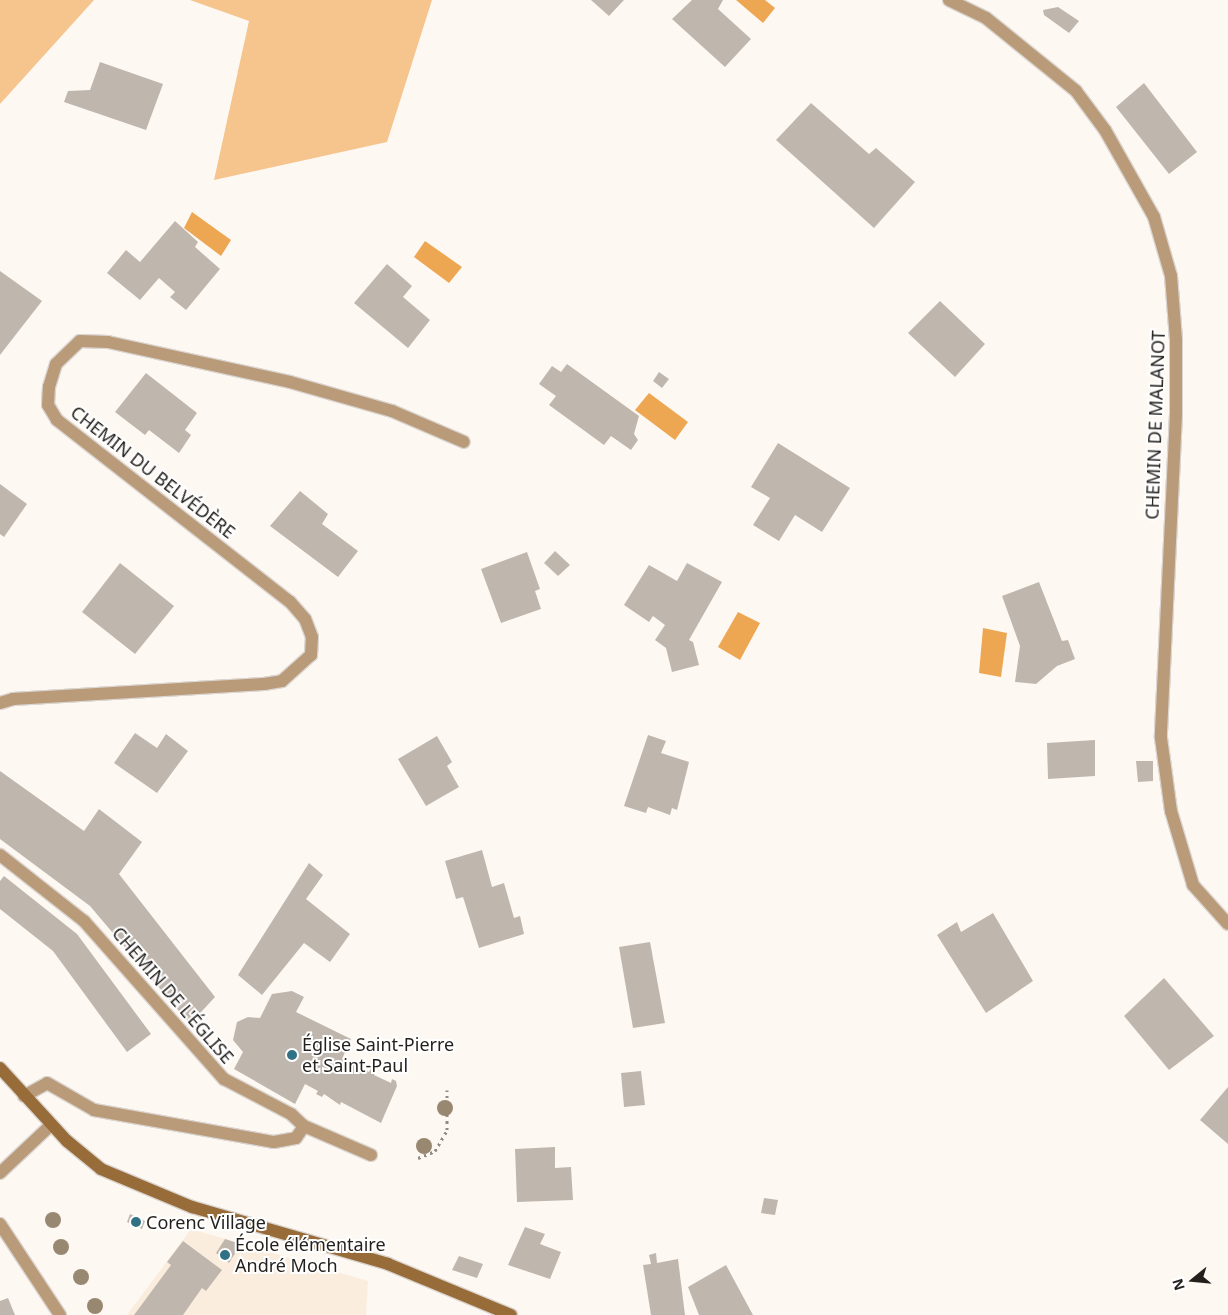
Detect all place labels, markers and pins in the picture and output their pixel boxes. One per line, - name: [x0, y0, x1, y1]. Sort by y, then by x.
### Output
- place label: Église Saint-Pierre et Saint-Paul: [302, 1034, 454, 1076]
- marker: Église Saint-Pierre et Saint-Paul: [286, 1049, 298, 1061]
- place label: Corenc Village: [146, 1211, 266, 1233]
- marker: Corenc Village: [130, 1216, 142, 1228]
- place label: École élémentaire André Moch: [235, 1234, 386, 1276]
- marker: École élémentaire André Moch: [219, 1249, 231, 1261]

